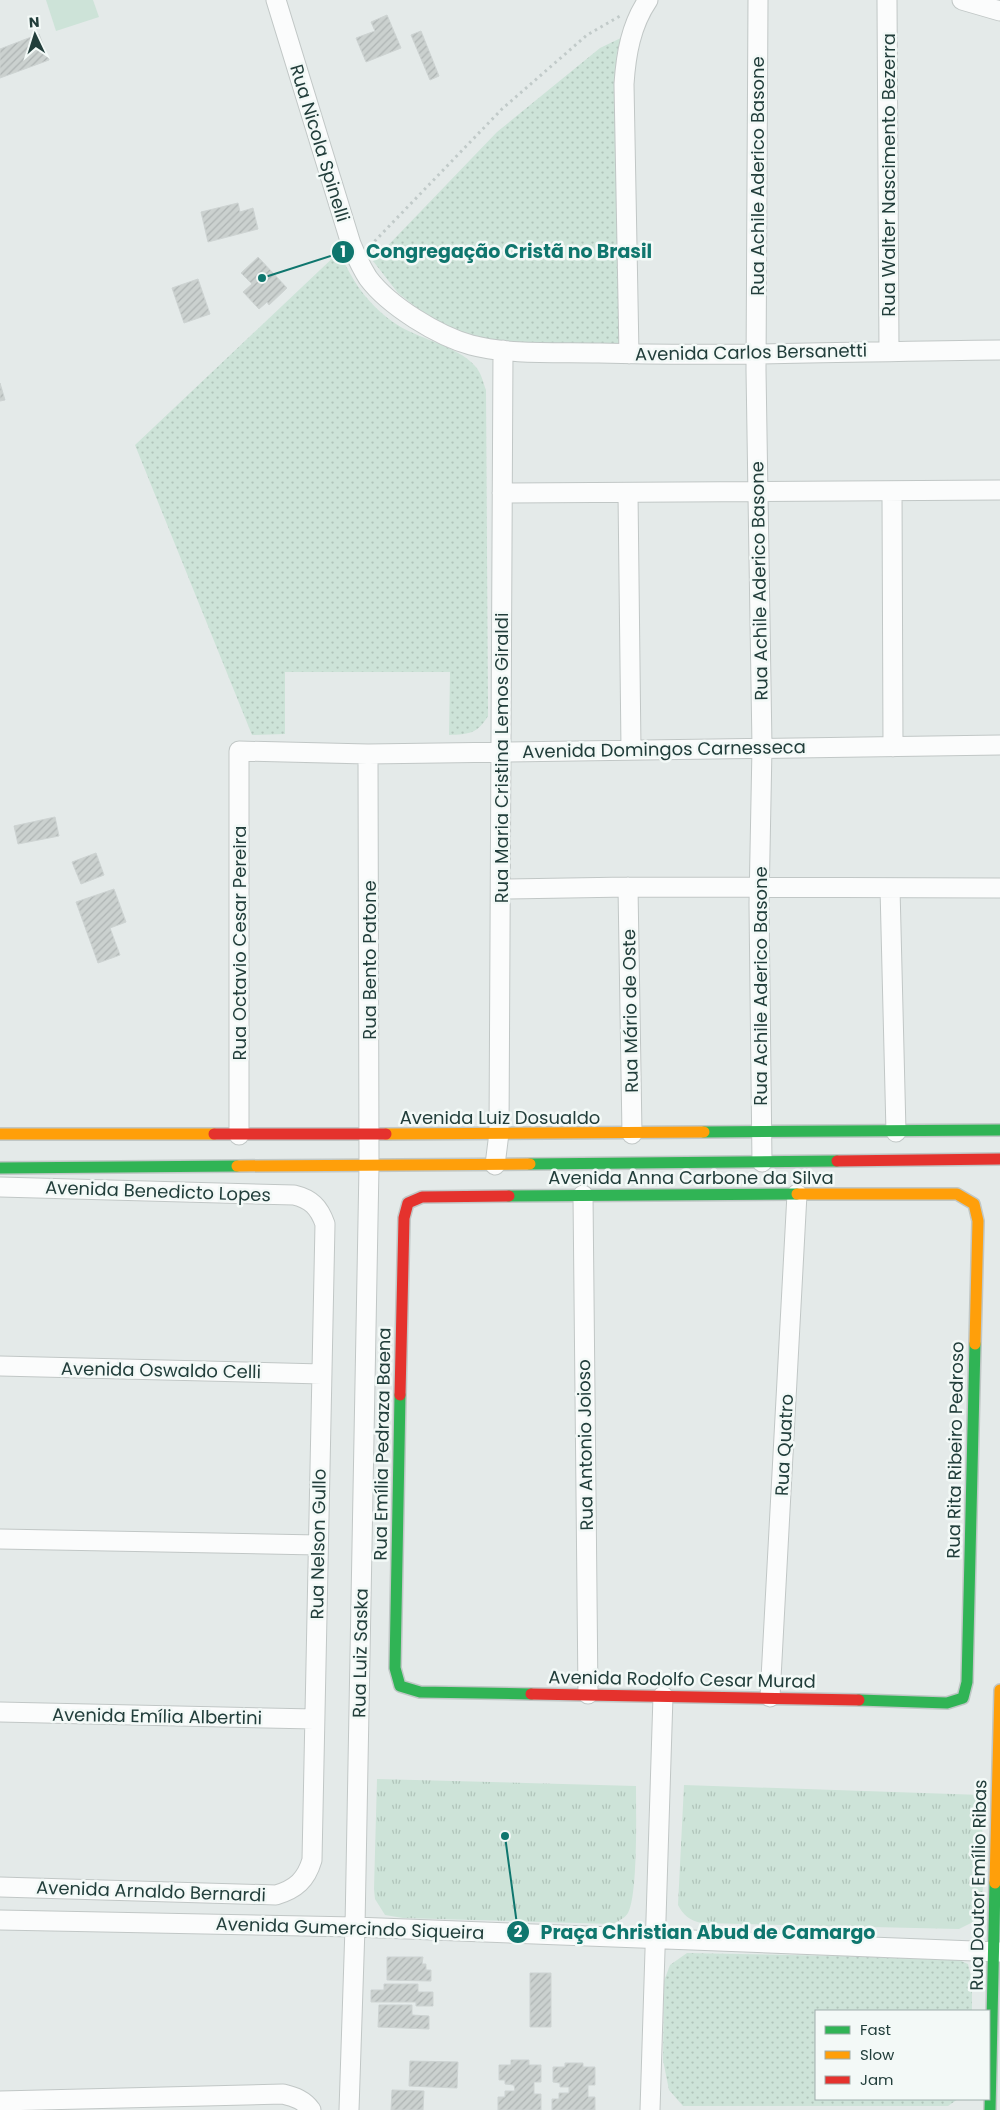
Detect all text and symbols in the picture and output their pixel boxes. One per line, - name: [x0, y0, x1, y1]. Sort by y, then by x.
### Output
- north arrow: [10, 10, 60, 60]
- text: N: [28, 12, 40, 32]
- street label: Rua Walter Nascimento Bezerra: [876, 33, 901, 317]
- street label: Rua Achile Aderico Basone: [745, 56, 770, 296]
- street label: Rua Nicola Spinelli: [284, 61, 356, 225]
- callout: Congregação Cristã no Brasil: [331, 235, 662, 269]
- text: Congregação Cristã no Brasil: [366, 238, 652, 265]
- text: 1: [340, 241, 346, 262]
- street label: Avenida Carlos Bersanetti: [635, 337, 867, 367]
- street label: Rua Achile Aderico Basone: [744, 461, 774, 701]
- street label: Rua Maria Cristina Lemos Giraldi: [489, 613, 514, 903]
- street label: Avenida Domingos Carnesseca: [522, 734, 806, 764]
- street label: Rua Octavio Cesar Pereira: [227, 826, 252, 1061]
- street label: Rua Achile Aderico Basone: [748, 866, 773, 1106]
- street label: Rua Bento Patone: [357, 880, 382, 1040]
- street label: Rua Mário de Oste: [616, 929, 644, 1093]
- street label: Avenida Luiz Dosualdo: [400, 1105, 600, 1130]
- street label: Avenida Anna Carbone da Silva: [548, 1165, 834, 1190]
- street label: Avenida Benedicto Lopes: [45, 1175, 271, 1207]
- street label: Rua Emília Pedraza Baena: [367, 1327, 397, 1561]
- street label: Rua Rita Ribeiro Pedroso: [941, 1341, 969, 1559]
- street label: Avenida Oswaldo Celli: [61, 1356, 261, 1384]
- street label: Rua Antonio Joioso: [571, 1359, 599, 1531]
- street label: Rua Quatro: [769, 1393, 799, 1497]
- street label: Rua Nelson Gullo: [304, 1468, 332, 1620]
- street label: Rua Luiz Saska: [346, 1588, 374, 1718]
- street label: Avenida Rodolfo Cesar Murad: [548, 1664, 816, 1694]
- street label: Avenida Emília Albertini: [52, 1702, 262, 1730]
- street label: Rua Doutor Emílio Ribas: [964, 1779, 992, 1991]
- street label: Avenida Arnaldo Bernardi: [36, 1874, 266, 1908]
- street label: Avenida Gumercindo Siqueira: [215, 1911, 485, 1945]
- callout: Praça Christian Abud de Camargo: [506, 1915, 886, 1949]
- text: Praça Christian Abud de Camargo: [541, 1919, 875, 1946]
- text: 2: [514, 1921, 523, 1942]
- legend: [815, 2010, 990, 2100]
- text: Fast: [860, 2019, 891, 2040]
- text: Slow: [860, 2044, 895, 2065]
- text: Jam: [860, 2069, 894, 2090]

